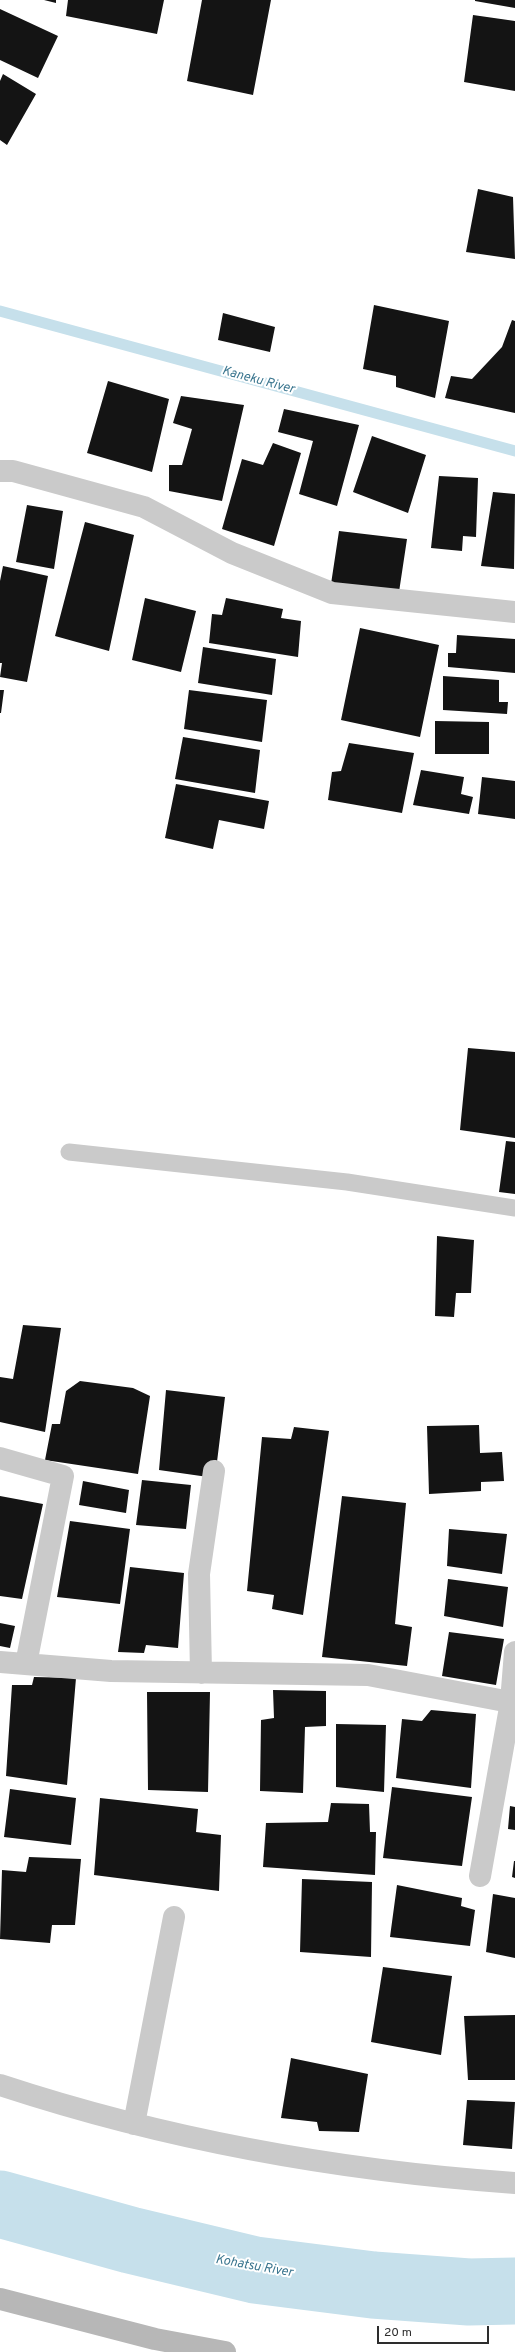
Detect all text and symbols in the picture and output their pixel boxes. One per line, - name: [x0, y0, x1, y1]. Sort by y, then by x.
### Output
- water label: Kaneku River: [220, 364, 296, 398]
- water label: Kohatsu River: [214, 2253, 294, 2281]
- scale bar: [379, 2318, 491, 2344]
- text: 20 m: [384, 2325, 412, 2341]

